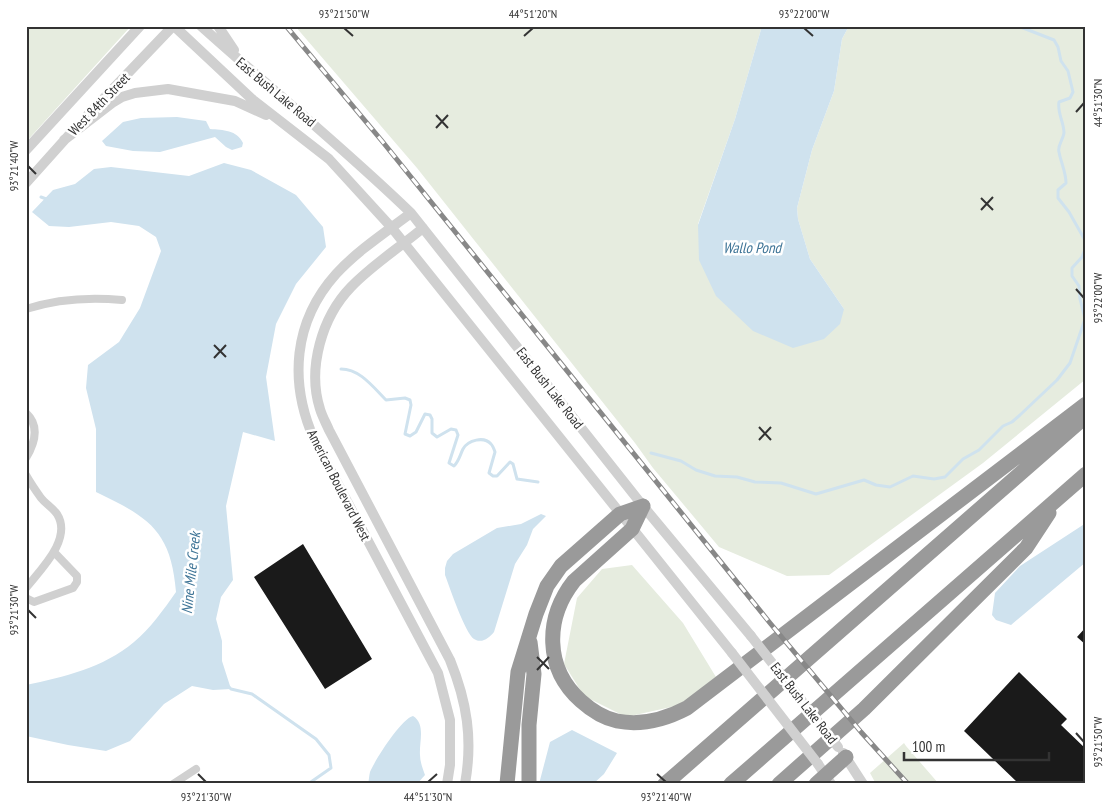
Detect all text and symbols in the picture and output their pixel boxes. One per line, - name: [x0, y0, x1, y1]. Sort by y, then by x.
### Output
- text: 93°21'50"W: [319, 6, 369, 21]
- text: 44°51'20"N: [509, 6, 557, 21]
- text: 93°22'00"W: [779, 6, 829, 21]
- street label: East Bush Lake Road: [232, 53, 320, 131]
- street label: West 84th Street: [64, 69, 134, 139]
- text: 44°51'30"N: [1090, 79, 1105, 127]
- text: 93°21'40"W: [6, 141, 21, 191]
- water label: Wallo Pond: [723, 238, 784, 257]
- text: 93°22'00"W: [1090, 273, 1105, 323]
- street label: East Bush Lake Road: [512, 344, 588, 432]
- street label: American Boulevard West: [303, 426, 375, 544]
- water label: Nine Mile Creek: [177, 529, 204, 615]
- text: 93°21'30"W: [6, 585, 21, 635]
- street label: East Bush Lake Road: [766, 659, 842, 747]
- text: 93°21'50"W: [1090, 717, 1105, 767]
- scale bar: [904, 730, 1050, 762]
- text: 100 m: [912, 737, 945, 756]
- text: 93°21'30"W: [181, 789, 231, 804]
- text: 44°51'30"N: [404, 789, 452, 804]
- text: 93°21'40"W: [641, 789, 691, 804]

